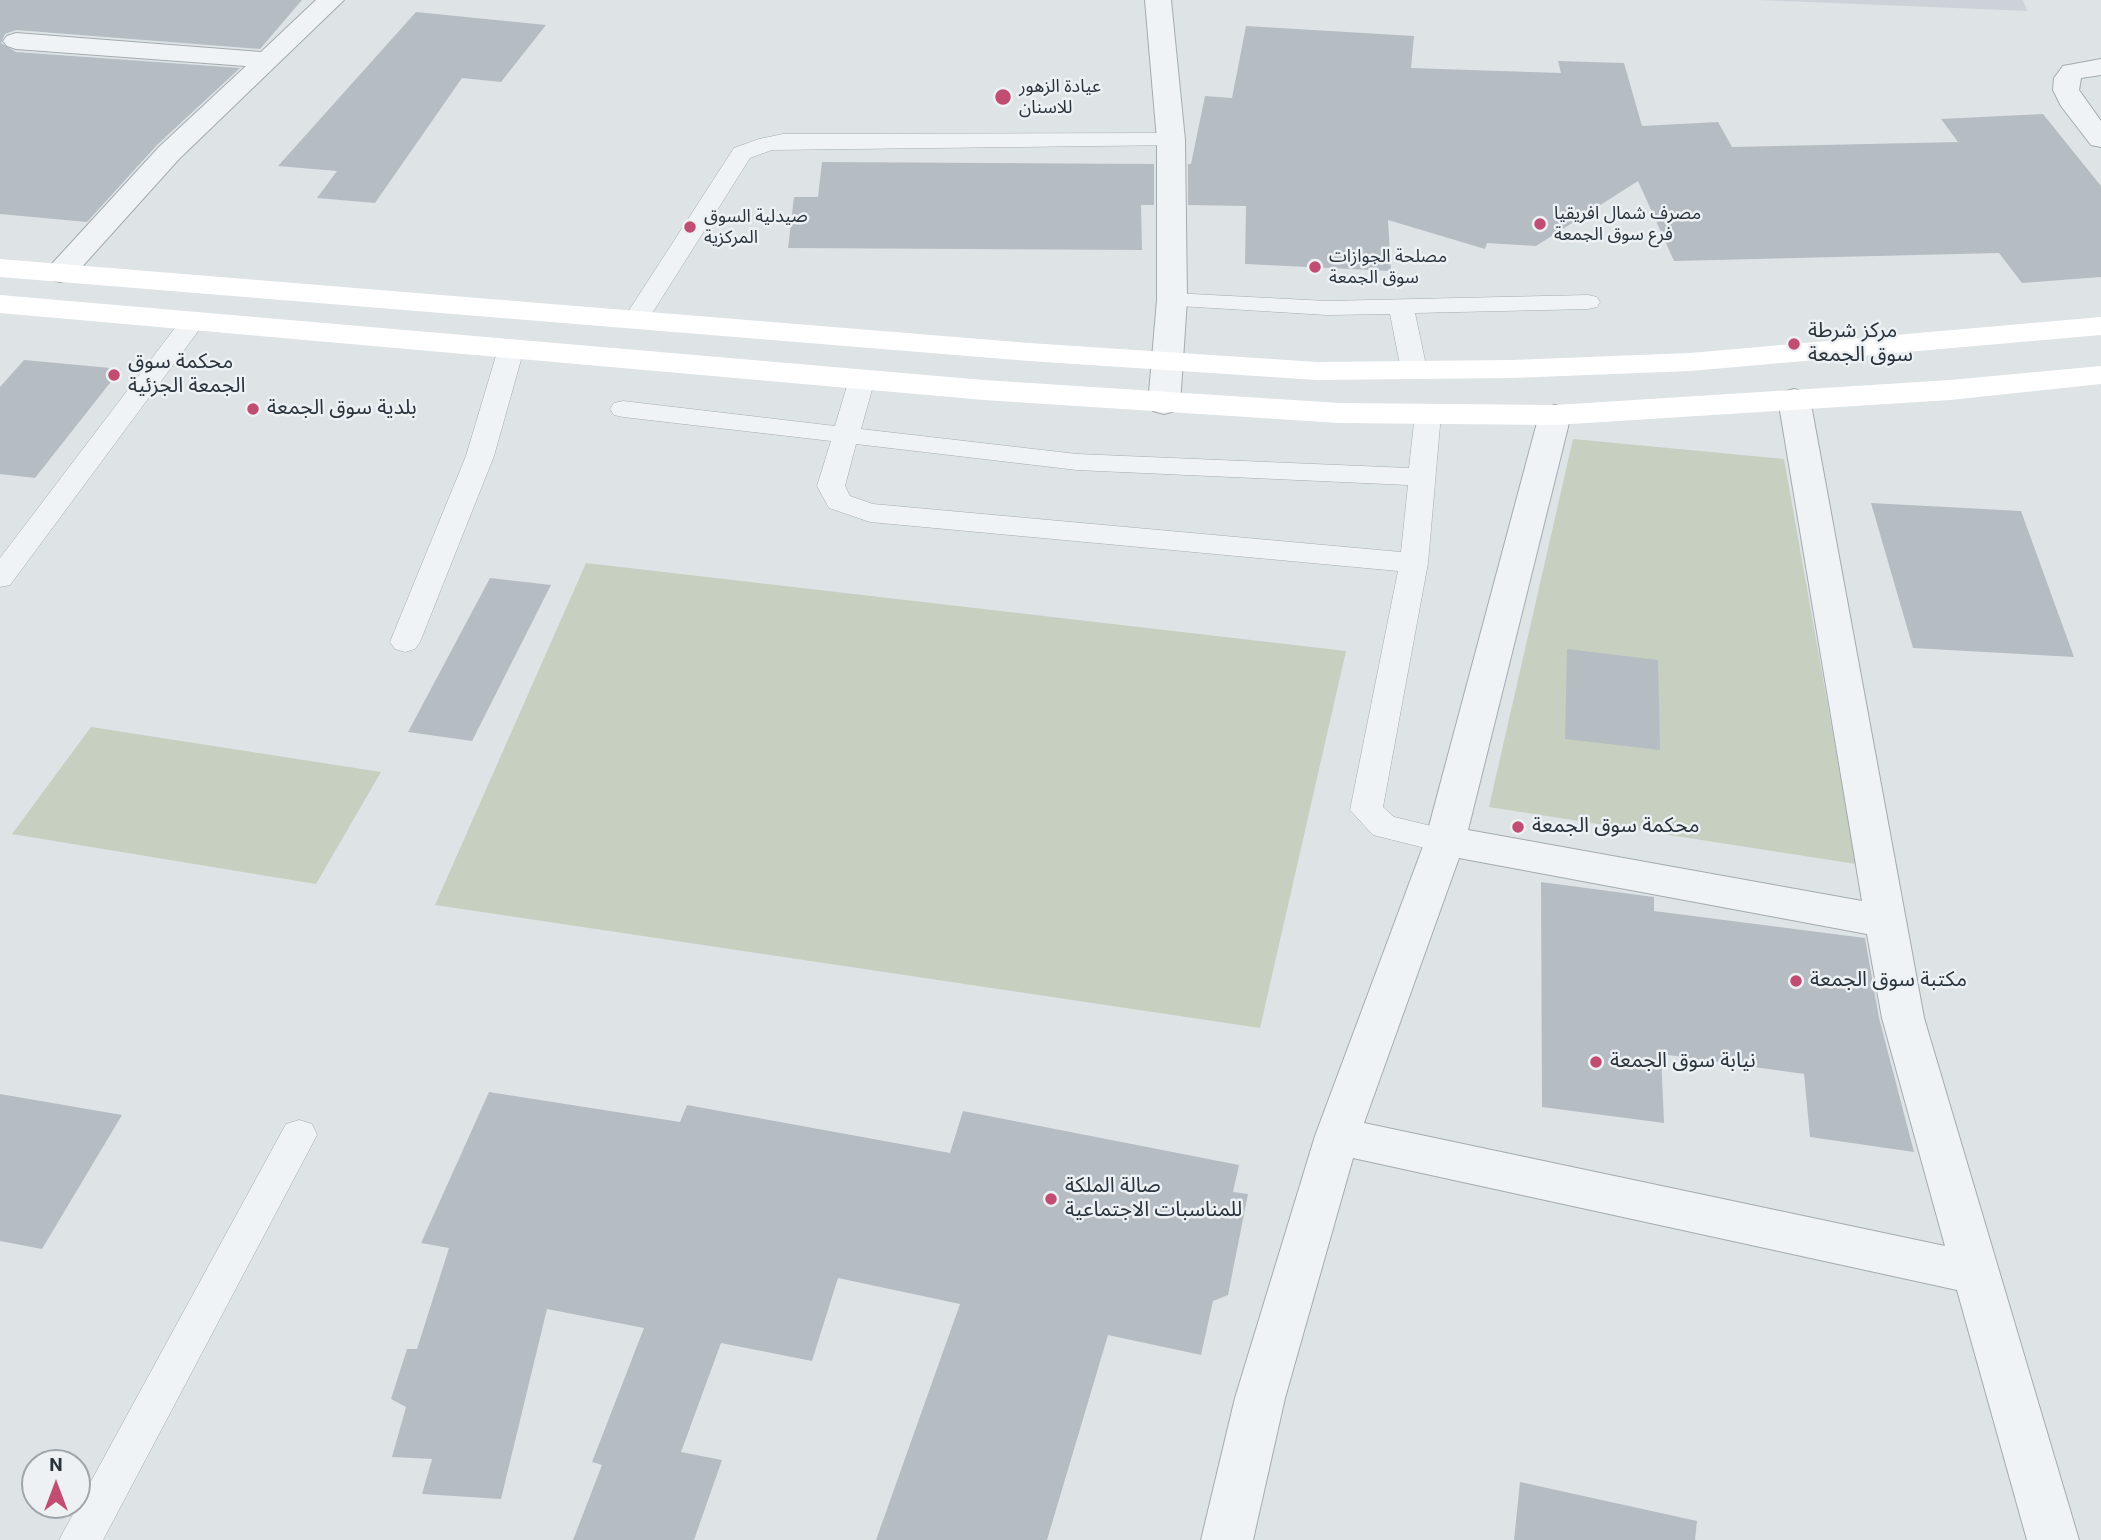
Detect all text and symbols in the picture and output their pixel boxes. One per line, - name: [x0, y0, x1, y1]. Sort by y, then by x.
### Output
- place label: عيادة الزهور للاسنان: [1019, 76, 1101, 119]
- marker: عيادة الزهور للاسنان: [993, 87, 1013, 107]
- place label: مصرف شمال افريقيا فرع سوق الجمعة: [1554, 203, 1701, 246]
- place label: صيدلية السوق المركزية: [704, 206, 808, 248]
- marker: مصرف شمال افريقيا فرع سوق الجمعة: [1532, 216, 1548, 232]
- marker: صيدلية السوق المركزية: [682, 219, 698, 235]
- place label: مصلحة الجوازات سوق الجمعة: [1329, 246, 1447, 288]
- marker: مصلحة الجوازات سوق الجمعة: [1307, 259, 1323, 275]
- place label: مركز شرطة سوق الجمعة: [1808, 319, 1913, 369]
- marker: مركز شرطة سوق الجمعة: [1786, 336, 1802, 352]
- place label: محكمة سوق الجمعة الجزئية: [128, 350, 246, 400]
- marker: محكمة سوق الجمعة الجزئية: [106, 367, 122, 383]
- place label: بلدية سوق الجمعة: [267, 396, 417, 422]
- marker: بلدية سوق الجمعة: [245, 401, 261, 417]
- place label: محكمة سوق الجمعة: [1532, 814, 1700, 840]
- marker: محكمة سوق الجمعة: [1510, 819, 1526, 835]
- place label: مكتبة سوق الجمعة: [1810, 968, 1967, 994]
- marker: مكتبة سوق الجمعة: [1788, 973, 1804, 989]
- place label: نيابة سوق الجمعة: [1610, 1049, 1756, 1075]
- marker: نيابة سوق الجمعة: [1588, 1054, 1604, 1070]
- place label: صالة الملكة للمناسبات الاجتماعية: [1065, 1174, 1242, 1224]
- marker: صالة الملكة للمناسبات الاجتماعية: [1043, 1191, 1059, 1207]
- north arrow: [21, 1449, 91, 1519]
- text: N: [49, 1453, 63, 1476]

